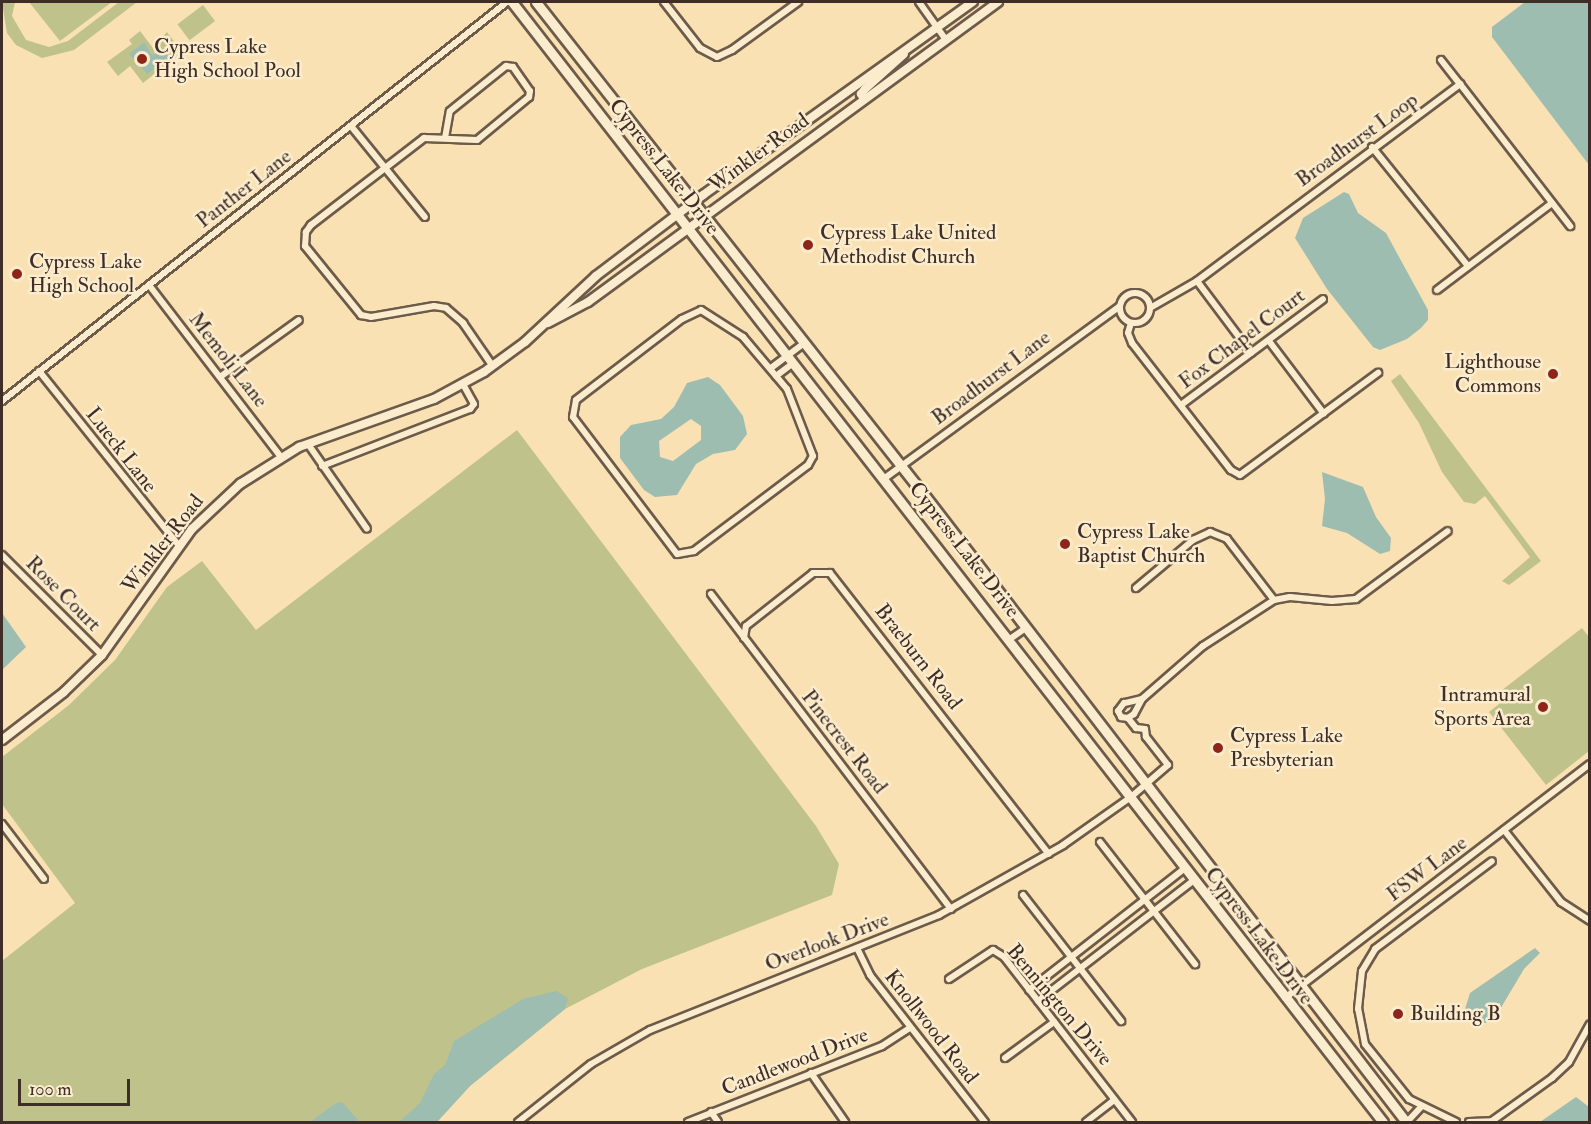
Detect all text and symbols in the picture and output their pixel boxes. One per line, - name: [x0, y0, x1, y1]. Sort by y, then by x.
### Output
- place label: Cypress Lake High School Pool: [154, 34, 301, 84]
- marker: Cypress Lake High School Pool: [135, 52, 149, 66]
- street label: Broadhurst Loop: [1291, 87, 1423, 193]
- street label: Cypress Lake Drive: [603, 94, 725, 240]
- street label: Winkler Road: [704, 108, 814, 198]
- street label: Panther Lane: [192, 144, 296, 234]
- place label: Cypress Lake United Methodist Church: [820, 220, 996, 270]
- marker: Cypress Lake United Methodist Church: [801, 238, 815, 252]
- place label: Cypress Lake High School: [29, 249, 142, 299]
- marker: Cypress Lake High School: [10, 267, 24, 281]
- street label: Fox Chapel Court: [1174, 283, 1310, 395]
- street label: Memoli Lane: [183, 307, 273, 413]
- street label: Broadhurst Lane: [927, 325, 1055, 431]
- place label: Lighthouse Commons: [1444, 349, 1541, 399]
- marker: Lighthouse Commons: [1546, 367, 1560, 381]
- street label: Lueck Lane: [80, 402, 162, 498]
- street label: Cypress Lake Drive: [903, 477, 1025, 623]
- street label: Winkler Road: [117, 490, 209, 598]
- place label: Cypress Lake Baptist Church: [1077, 519, 1205, 569]
- marker: Cypress Lake Baptist Church: [1058, 537, 1072, 551]
- street label: Rose Court: [20, 551, 106, 637]
- street label: Braeburn Road: [869, 599, 967, 715]
- place label: Intramural Sports Area: [1434, 682, 1531, 732]
- street label: Pinecrest Road: [796, 685, 892, 799]
- marker: Intramural Sports Area: [1536, 700, 1550, 714]
- place label: Cypress Lake Presbyterian: [1230, 723, 1343, 773]
- marker: Cypress Lake Presbyterian: [1211, 741, 1225, 755]
- street label: FSW Lane: [1382, 831, 1472, 907]
- street label: Cypress Lake Drive: [1199, 862, 1319, 1010]
- street label: Overlook Drive: [762, 907, 892, 977]
- street label: Bennington Drive: [1001, 939, 1117, 1071]
- street label: Knollwood Road: [879, 965, 983, 1089]
- place label: Building B: [1410, 1001, 1501, 1027]
- marker: Building B: [1391, 1007, 1405, 1021]
- street label: Candlewood Drive: [718, 1022, 872, 1102]
- scale bar: [21, 1067, 134, 1105]
- text: 100 m: [29, 1078, 72, 1101]

